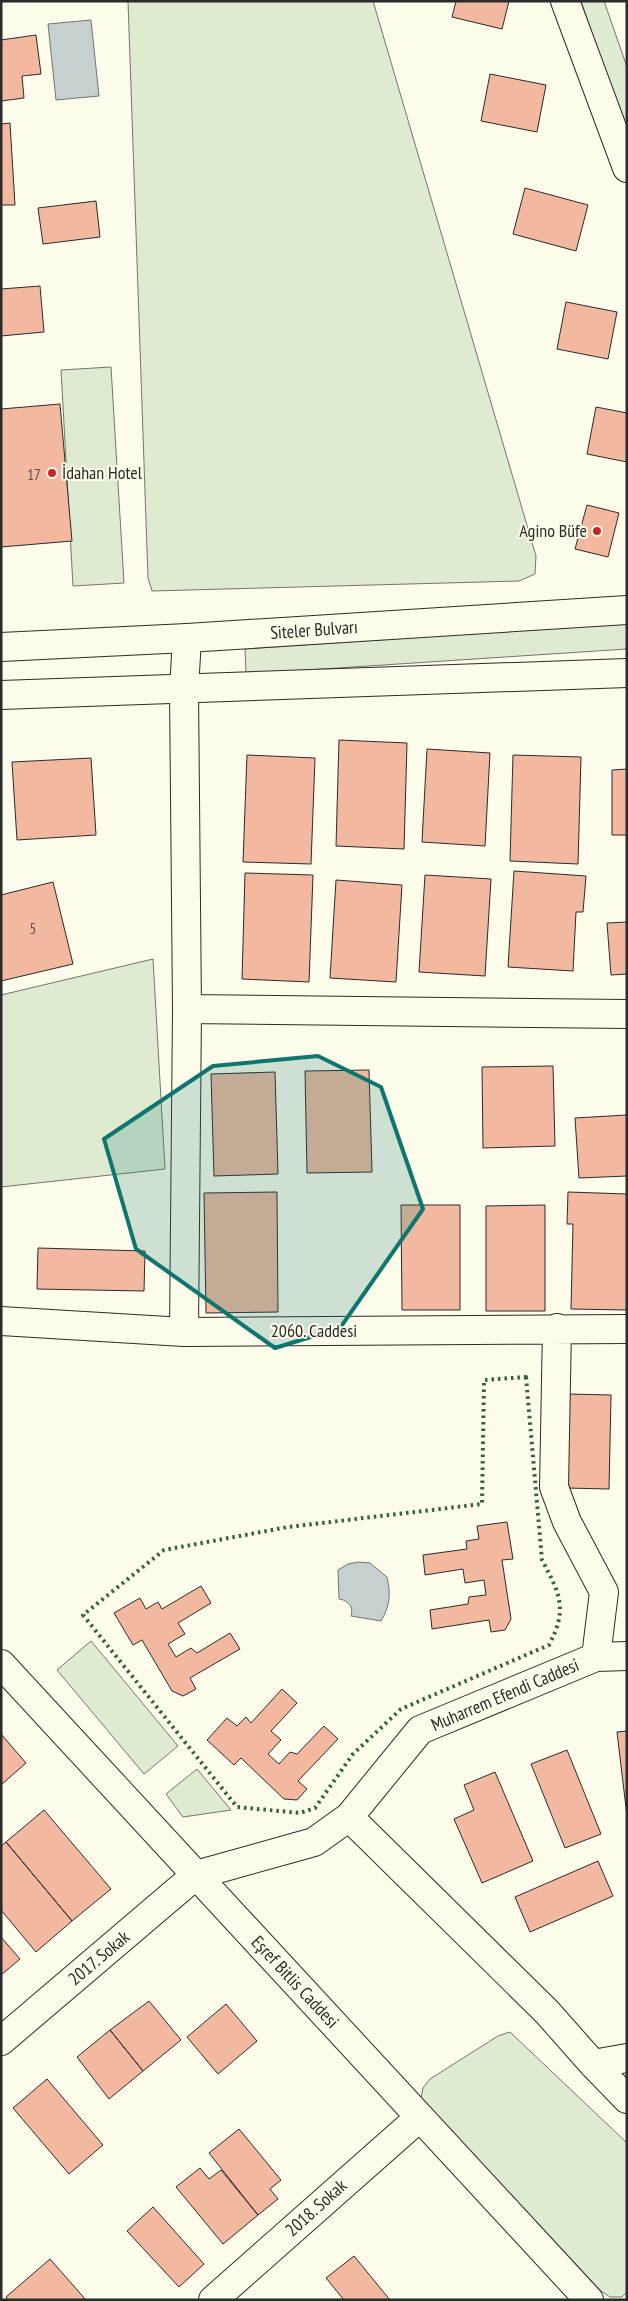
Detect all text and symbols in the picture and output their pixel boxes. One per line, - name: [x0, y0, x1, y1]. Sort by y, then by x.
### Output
- place label: İdahan Hotel: [62, 461, 143, 484]
- house number: 17: [27, 465, 41, 484]
- marker: İdahan Hotel: [46, 467, 58, 479]
- place label: Agino Büfe: [519, 519, 587, 542]
- marker: Agino Büfe: [591, 525, 603, 537]
- street label: Siteler Bulvarı: [269, 615, 359, 644]
- house number: 5: [30, 919, 36, 938]
- street label: 2060. Caddesi: [271, 1319, 357, 1342]
- street label: Muharrem Efendi Caddesi: [427, 1653, 582, 1736]
- street label: 2017. Sokak: [63, 1925, 134, 1990]
- street label: Eşref Bitlis Caddesi: [247, 1931, 344, 2033]
- street label: 2018. Sokak: [280, 2174, 351, 2241]

